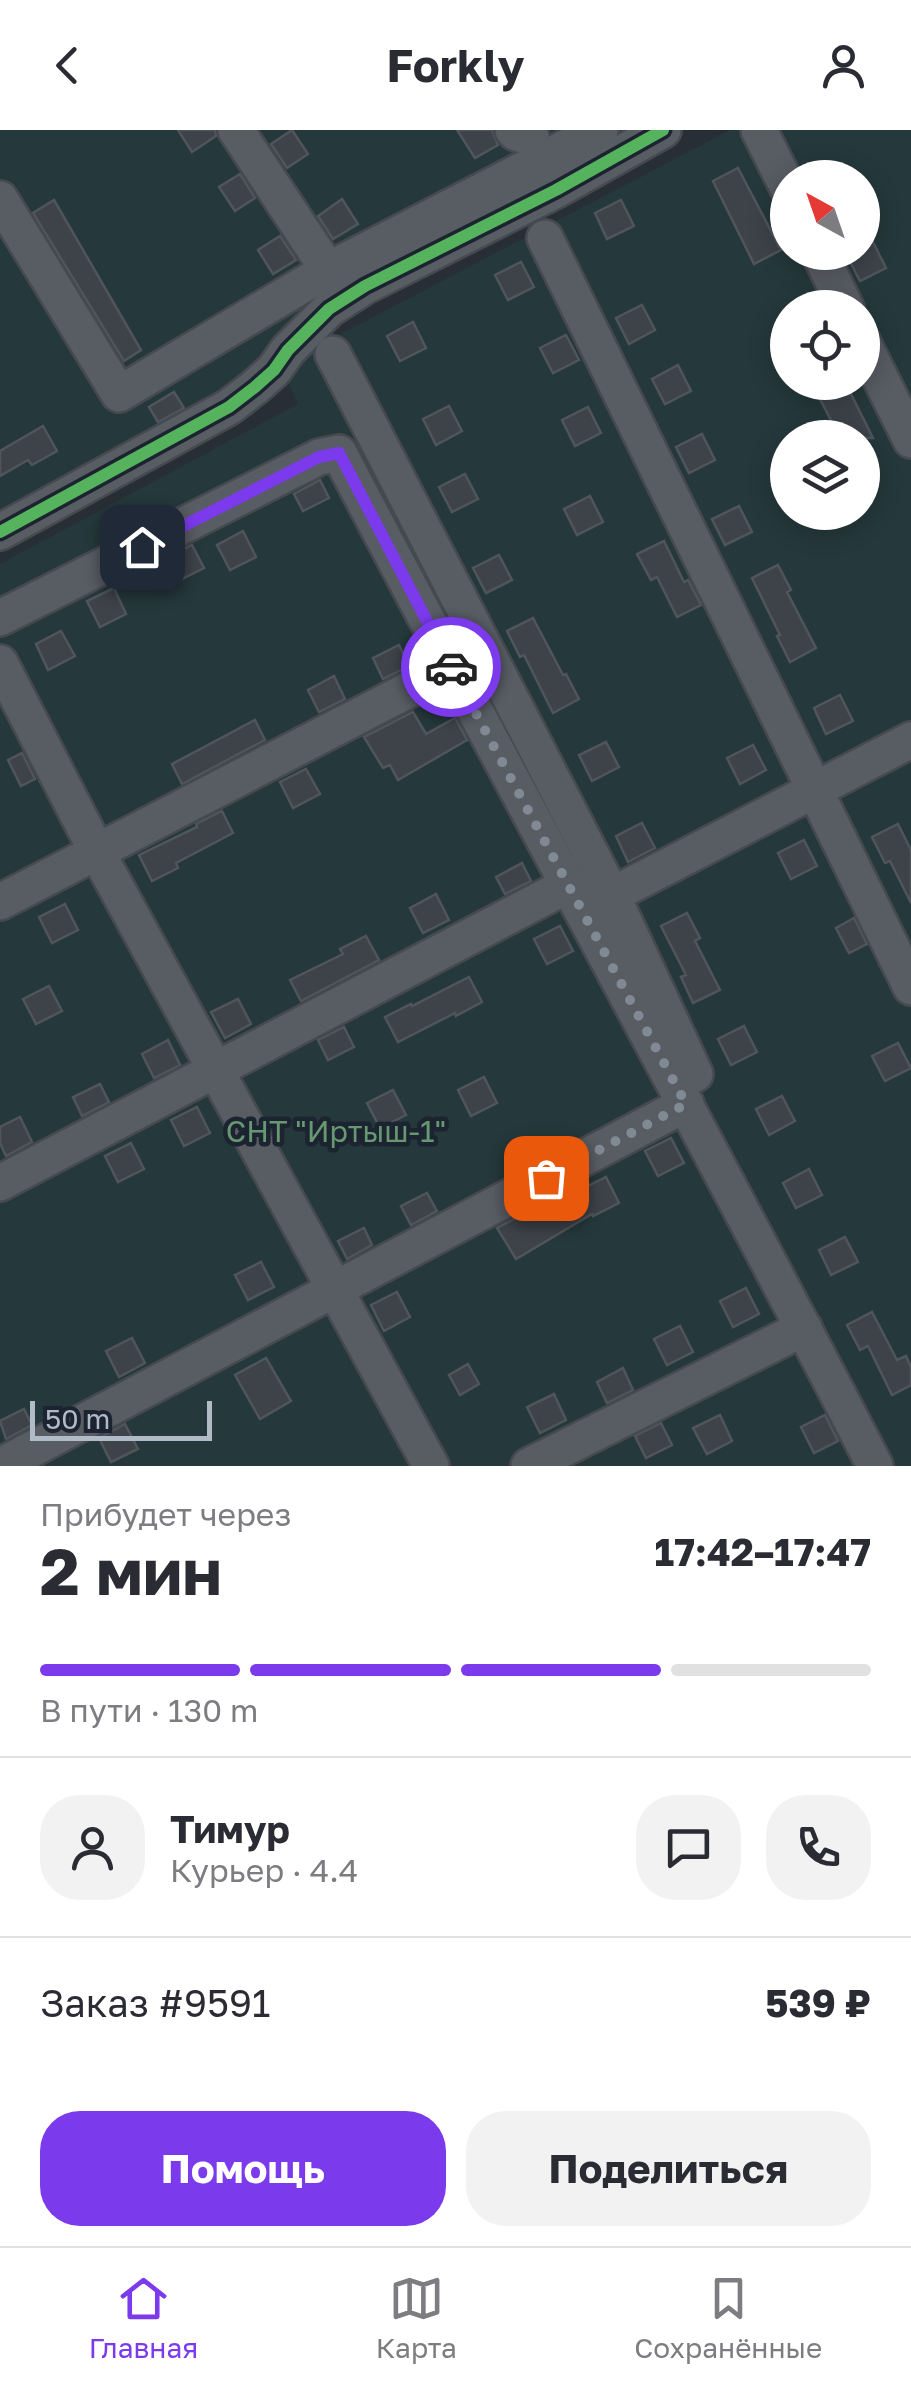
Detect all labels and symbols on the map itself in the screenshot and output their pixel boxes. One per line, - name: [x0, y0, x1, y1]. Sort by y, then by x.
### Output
- north arrow: [770, 160, 880, 270]
- pin: [100, 505, 185, 590]
- courier: [401, 617, 501, 717]
- park label: СНТ "Иртыш-1": [226, 1113, 446, 1149]
- pin: [504, 1136, 589, 1221]
- scale bar: [30, 1396, 212, 1440]

